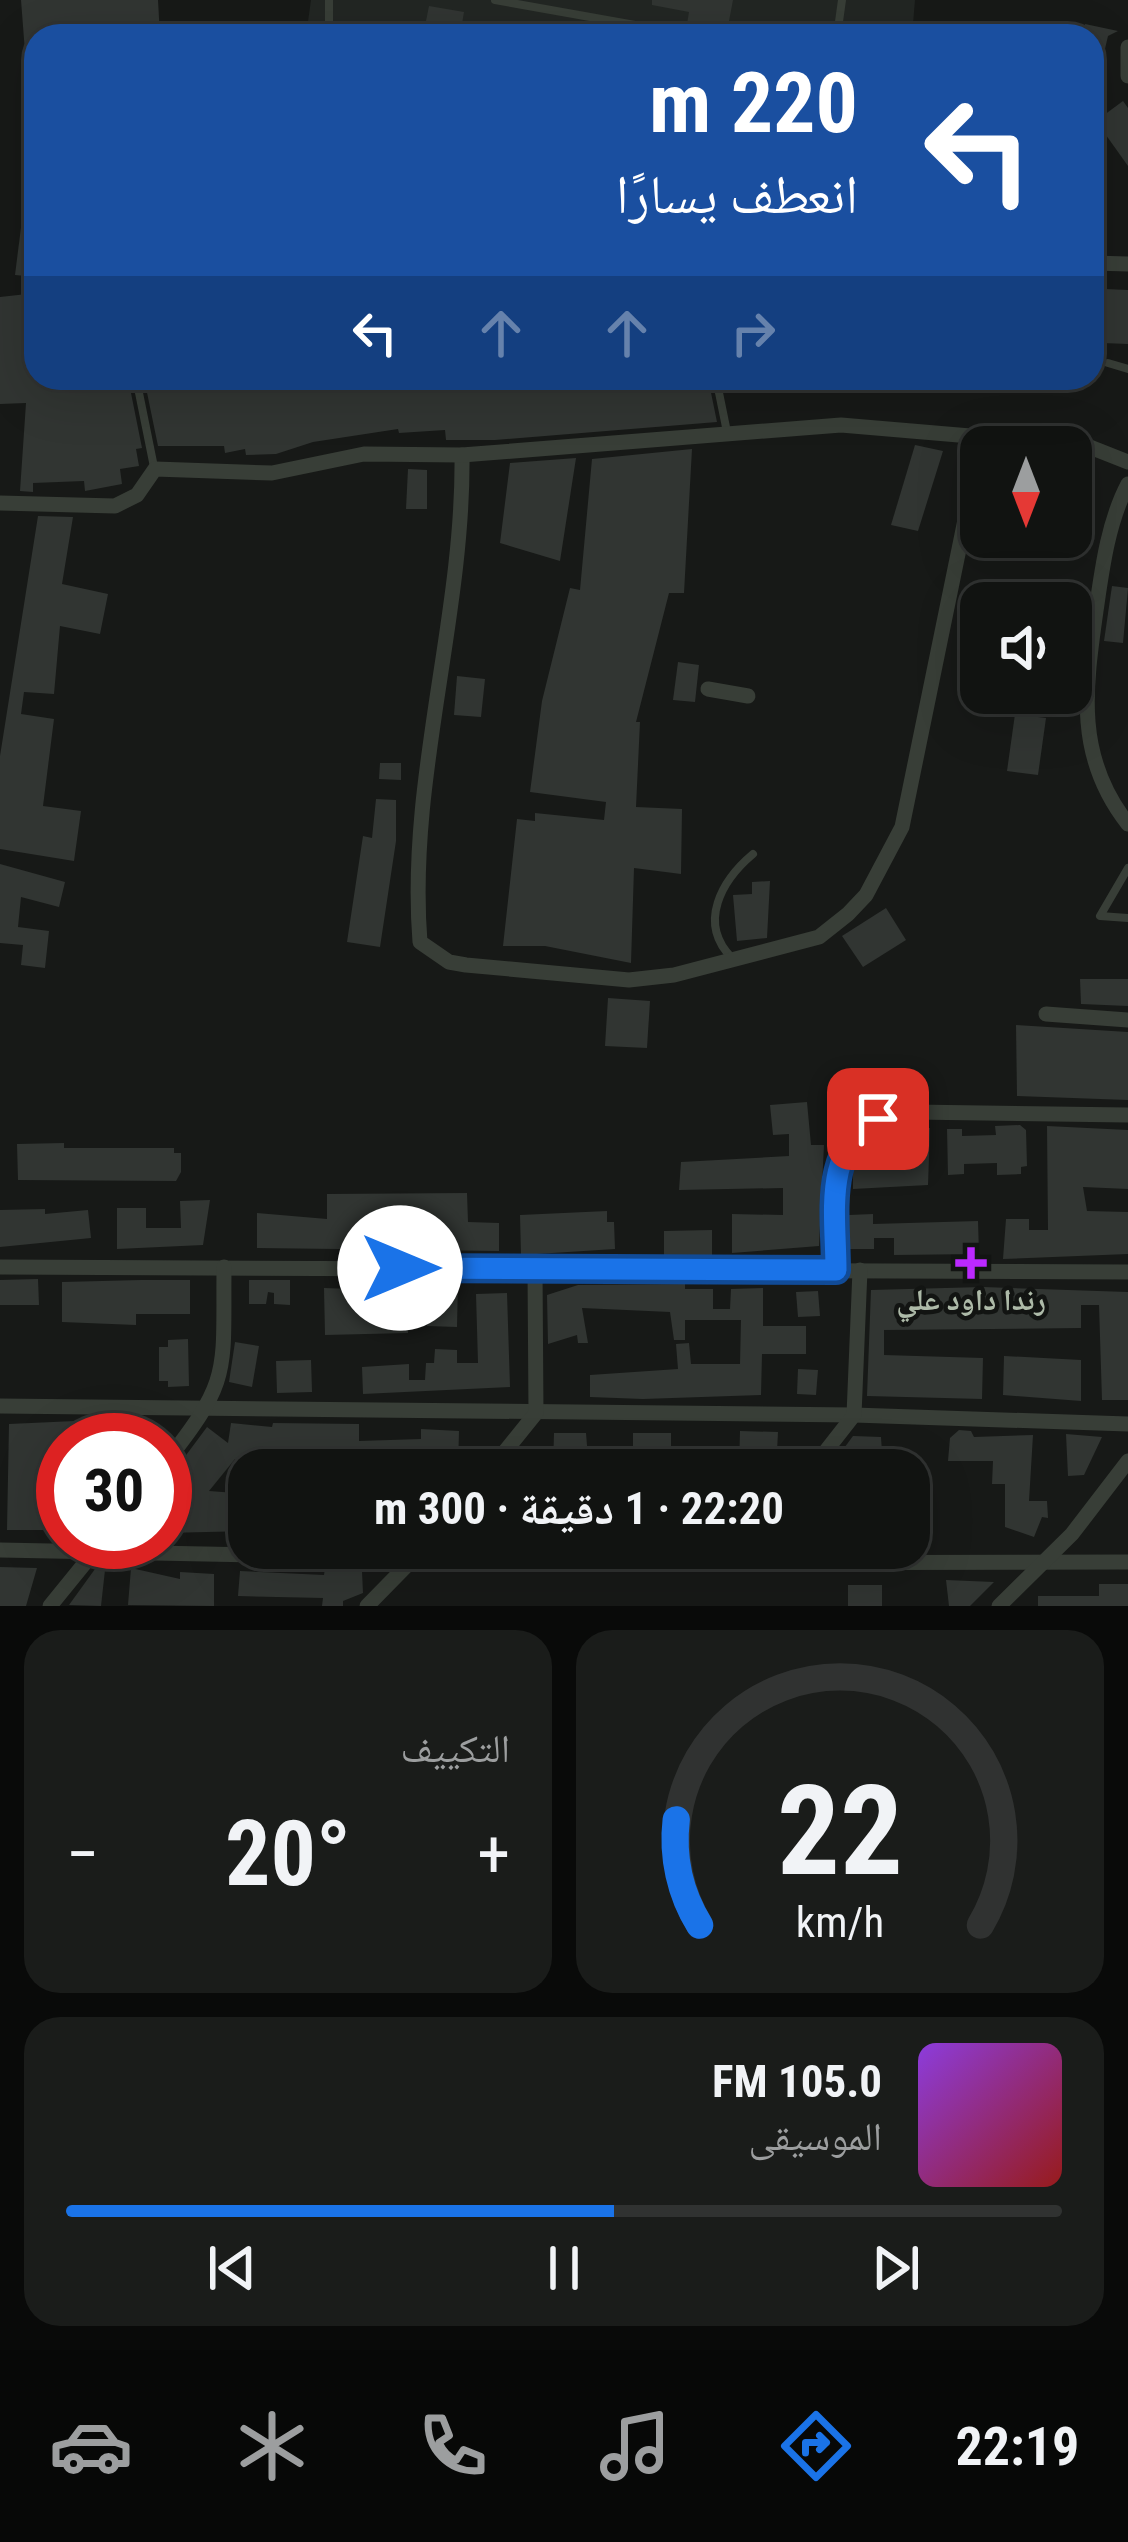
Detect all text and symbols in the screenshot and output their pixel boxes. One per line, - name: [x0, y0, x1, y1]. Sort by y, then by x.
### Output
- text: 220 m: [649, 54, 858, 153]
- icon: left: [900, 72, 1056, 228]
- text: انعطف يسارًا: [616, 163, 858, 226]
- icon: left: [342, 300, 408, 366]
- icon: ahead: [468, 300, 534, 366]
- icon: ahead: [594, 300, 660, 366]
- icon: right: [720, 300, 786, 366]
- north arrow: [960, 426, 1092, 558]
- map controls: [960, 426, 1092, 714]
- button: sound: [960, 582, 1092, 714]
- pin: [827, 1068, 929, 1170]
- icon: arrive: [845, 1086, 911, 1152]
- position arrow: [337, 1205, 463, 1331]
- marker: رندا داود علي: [958, 1250, 984, 1276]
- place label: رندا داود علي: [896, 1282, 1046, 1323]
- speed limit sign: 30: [36, 1413, 192, 1569]
- text: 22:20 · 1 دقيقة · 300 m: [374, 1482, 784, 1535]
- text: التكييف: [401, 1726, 510, 1772]
- text: 22: [777, 1758, 903, 1904]
- text: 20°: [225, 1802, 351, 1907]
- text: −: [66, 1816, 99, 1893]
- text: +: [477, 1816, 510, 1893]
- text: km/h: [796, 1896, 884, 1946]
- text: 105.0 FM: [712, 2055, 882, 2108]
- text: الموسيقى: [749, 2114, 882, 2160]
- icon: previous: [199, 2235, 265, 2301]
- icon: pause: [531, 2235, 597, 2301]
- icon: next: [863, 2235, 929, 2301]
- icon: car: [49, 2404, 133, 2488]
- icon: climate: [230, 2404, 314, 2488]
- icon: phone: [411, 2404, 495, 2488]
- icon: music: [593, 2404, 677, 2488]
- icon: directions: [774, 2404, 858, 2488]
- text: 22:19: [955, 2415, 1079, 2478]

